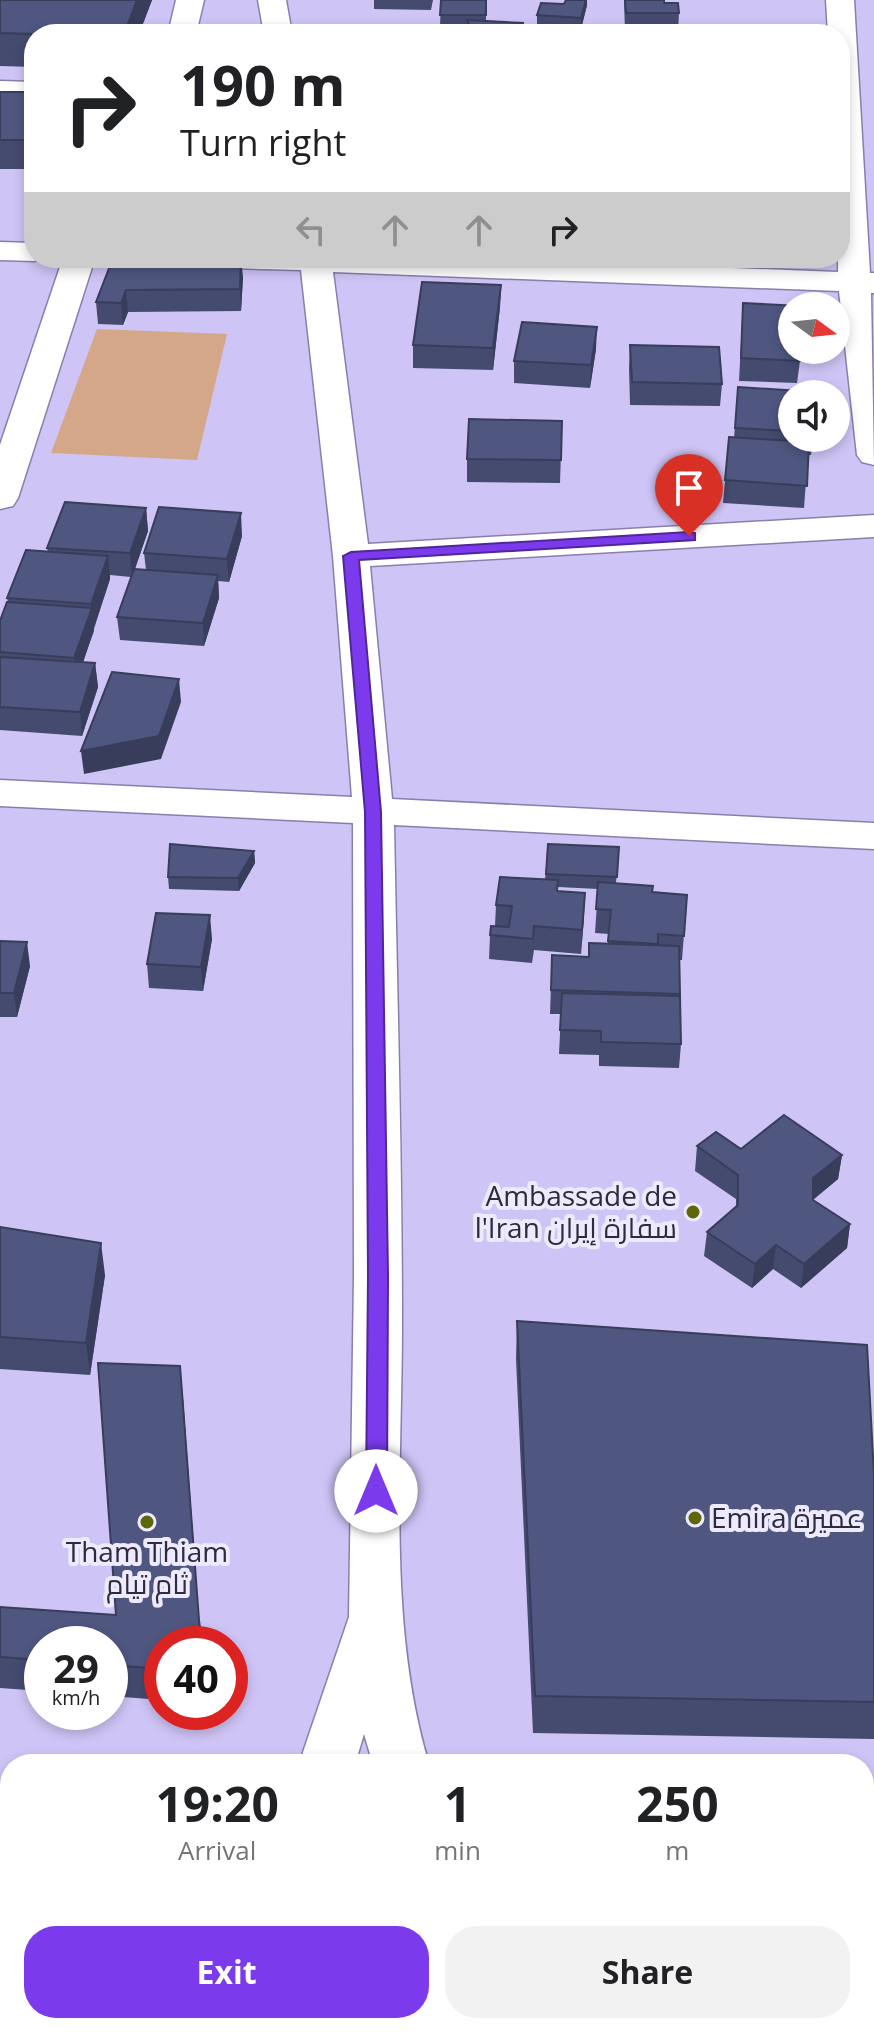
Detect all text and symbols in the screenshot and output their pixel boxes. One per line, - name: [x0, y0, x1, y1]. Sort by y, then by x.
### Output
- text: 190 m: [180, 46, 346, 122]
- icon: right: [48, 56, 152, 160]
- text: Turn right: [180, 118, 346, 167]
- icon: left: [289, 208, 333, 252]
- icon: ahead: [373, 208, 417, 252]
- icon: ahead: [457, 208, 501, 252]
- icon: right: [541, 208, 585, 252]
- north arrow: [778, 292, 850, 364]
- map controls: [778, 292, 850, 452]
- button: sound: [778, 380, 850, 452]
- pin: [655, 454, 723, 536]
- icon: arrive: [667, 466, 711, 510]
- place label: Ambassade de l'Iran سفارة إيران: [475, 1176, 677, 1246]
- marker: Ambassade de l'Iran سفارة إيران: [684, 1203, 702, 1221]
- position arrow: [334, 1449, 418, 1533]
- place label: Emira عميرة: [711, 1498, 862, 1536]
- marker: Emira عميرة: [686, 1509, 704, 1527]
- marker: Tham Thiam ثام تيام: [138, 1513, 156, 1531]
- place label: Tham Thiam ثام تيام: [66, 1532, 228, 1604]
- speed limit sign: 40: [144, 1626, 248, 1730]
- text: 29: [53, 1640, 99, 1695]
- text: km/h: [52, 1684, 100, 1711]
- text: 19:20: [155, 1771, 279, 1836]
- text: 1: [444, 1771, 471, 1836]
- text: 250: [636, 1771, 719, 1836]
- text: Arrival: [178, 1832, 256, 1868]
- text: min: [434, 1832, 481, 1868]
- text: m: [665, 1832, 689, 1868]
- button: Exit: [24, 1926, 429, 2018]
- button: Share: [445, 1926, 850, 2018]

